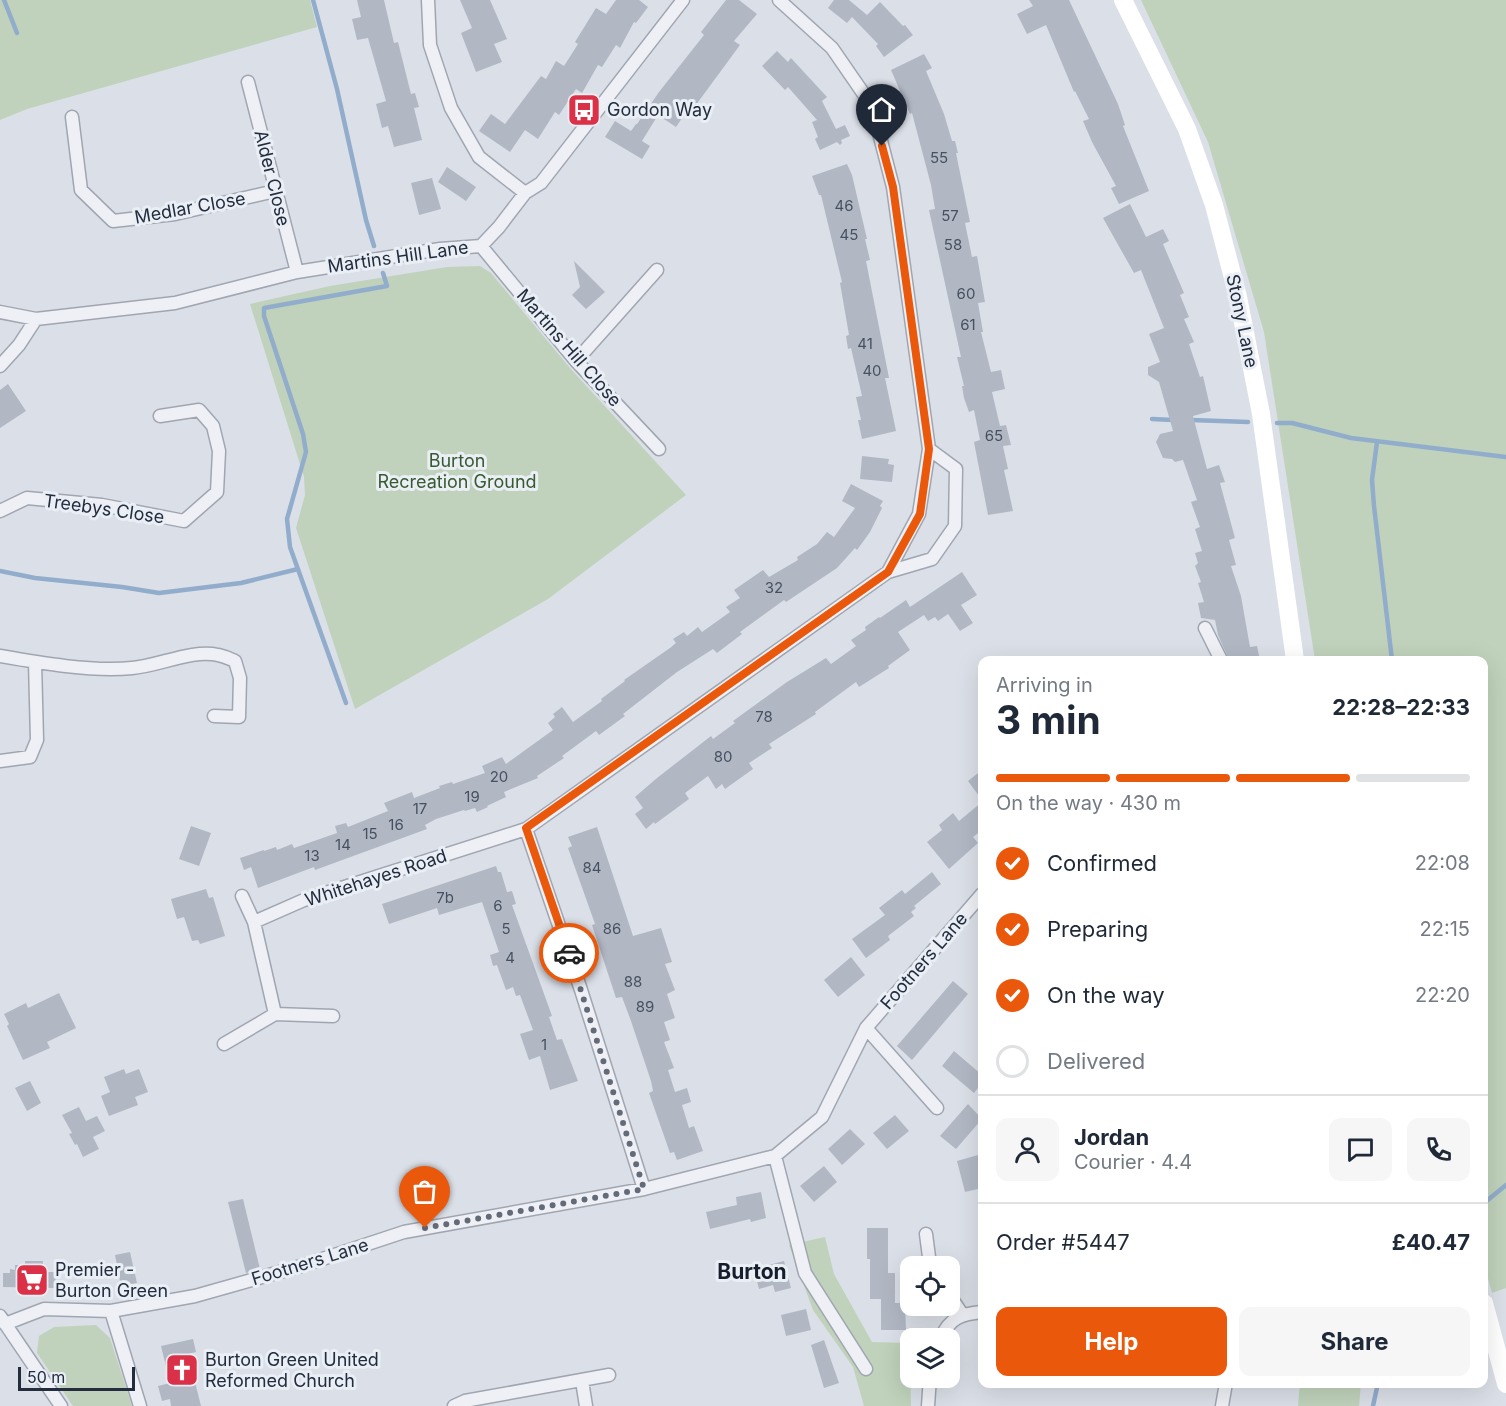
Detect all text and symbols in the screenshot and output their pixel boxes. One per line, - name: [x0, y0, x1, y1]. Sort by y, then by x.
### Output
- pin: [856, 84, 907, 146]
- bus stop icon: Gordon Way: [566, 92, 602, 128]
- icon: home: [865, 93, 898, 126]
- place label: Gordon Way: [607, 99, 712, 120]
- street label: Alder Close: [250, 128, 295, 228]
- house number: 55: [930, 148, 948, 167]
- street label: Medlar Close: [133, 187, 247, 228]
- house number: 46: [835, 196, 854, 215]
- house number: 57: [941, 206, 959, 225]
- house number: 45: [840, 225, 858, 244]
- house number: 58: [944, 235, 962, 254]
- street label: Martins Hill Lane: [326, 236, 470, 277]
- street label: Stony Lane: [1222, 272, 1263, 370]
- house number: 60: [957, 284, 975, 303]
- street label: Martins Hill Close: [513, 285, 626, 411]
- house number: 61: [960, 315, 976, 334]
- house number: 41: [857, 334, 873, 353]
- house number: 40: [862, 361, 882, 380]
- house number: 65: [985, 426, 1003, 445]
- park label: Burton Recreation Ground: [377, 450, 537, 492]
- street label: Treebys Close: [42, 490, 166, 527]
- house number: 32: [765, 578, 783, 597]
- text: Arriving in: [996, 673, 1093, 697]
- text: 22:28–22:33: [1332, 694, 1470, 720]
- text: 3 min: [996, 696, 1101, 743]
- house number: 78: [755, 707, 773, 726]
- house number: 80: [714, 747, 732, 766]
- house number: 20: [490, 767, 508, 786]
- house number: 19: [464, 787, 480, 806]
- text: On the way · 430 m: [996, 791, 1181, 815]
- house number: 17: [413, 799, 427, 818]
- house number: 16: [388, 815, 404, 834]
- house number: 15: [362, 824, 378, 843]
- house number: 14: [335, 835, 351, 854]
- street label: Whitehayes Road: [302, 845, 449, 910]
- house number: 13: [304, 846, 320, 865]
- icon: check: [996, 847, 1029, 880]
- text: Confirmed: [1047, 850, 1157, 876]
- text: 22:08: [1415, 851, 1470, 875]
- house number: 84: [583, 858, 601, 877]
- house number: 7b: [436, 888, 454, 907]
- house number: 6: [493, 896, 503, 915]
- street label: Footners Lane: [876, 908, 971, 1013]
- icon: check: [996, 913, 1029, 946]
- text: Preparing: [1047, 916, 1148, 942]
- text: 22:15: [1420, 917, 1470, 941]
- house number: 5: [501, 919, 511, 938]
- house number: 86: [603, 919, 621, 938]
- courier: [539, 923, 599, 983]
- icon: car: [553, 937, 586, 970]
- house number: 4: [505, 948, 515, 967]
- house number: 88: [624, 972, 642, 991]
- icon: check: [996, 979, 1029, 1012]
- text: On the way: [1047, 982, 1165, 1008]
- text: 22:20: [1415, 983, 1470, 1007]
- house number: 89: [636, 997, 654, 1016]
- house number: 1: [541, 1035, 547, 1054]
- text: Delivered: [1047, 1048, 1145, 1074]
- button: person: [996, 1118, 1059, 1181]
- button: chat: [1329, 1118, 1392, 1181]
- button: phone: [1407, 1118, 1470, 1181]
- text: Jordan: [1074, 1124, 1149, 1150]
- text: Courier · 4.4: [1074, 1150, 1192, 1174]
- pin: [399, 1166, 450, 1228]
- icon: bag: [408, 1175, 441, 1208]
- text: Order #5447: [996, 1229, 1130, 1255]
- text: £40.47: [1392, 1229, 1470, 1255]
- street label: Footners Lane: [249, 1234, 371, 1289]
- map controls: [900, 1256, 960, 1388]
- button: locate: [900, 1256, 960, 1316]
- place label: Premier - Burton Green: [55, 1259, 168, 1301]
- district label: Burton: [717, 1259, 787, 1284]
- supermarket icon: Premier - Burton Green: [14, 1262, 50, 1298]
- button: Help: [996, 1307, 1227, 1376]
- button: Share: [1239, 1307, 1470, 1376]
- button: layers: [900, 1328, 960, 1388]
- place label: Burton Green United Reformed Church: [205, 1349, 379, 1391]
- church icon: Burton Green United Reformed Church: [164, 1352, 200, 1388]
- scale bar: [18, 1364, 135, 1392]
- text: 50 m: [27, 1367, 65, 1387]

